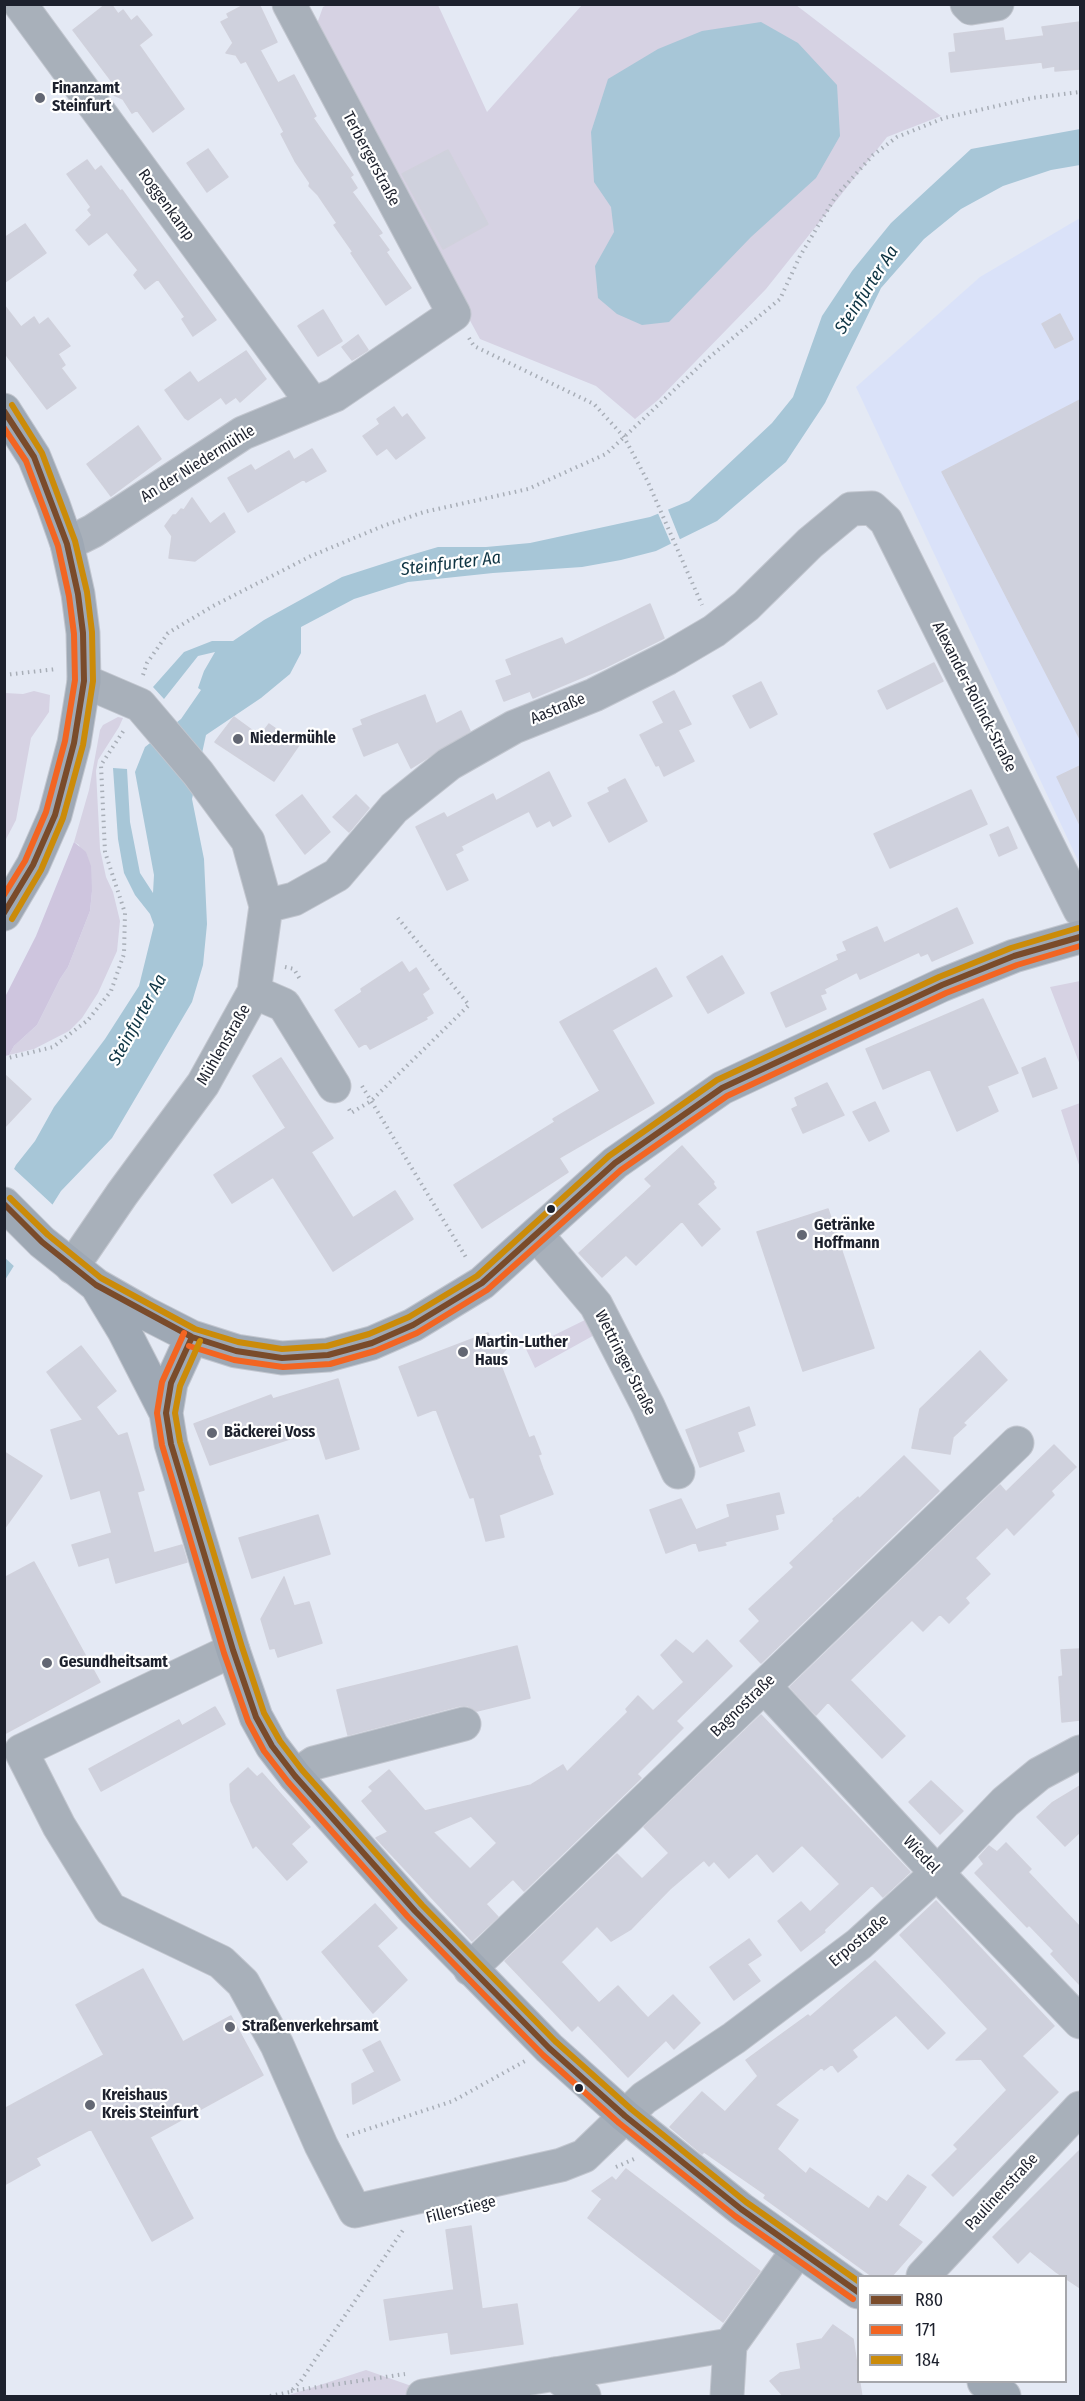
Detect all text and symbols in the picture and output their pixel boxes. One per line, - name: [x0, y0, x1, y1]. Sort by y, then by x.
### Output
- place label: Finanzamt Steinfurt: [52, 79, 120, 117]
- marker: Finanzamt Steinfurt: [33, 91, 47, 105]
- street label: Terbergerstraße: [338, 109, 404, 209]
- street label: Roggenkamp: [134, 165, 198, 245]
- water label: Steinfurter Aa: [831, 242, 903, 338]
- street label: An der Niedermühle: [137, 421, 259, 507]
- water label: Steinfurter Aa: [400, 547, 502, 581]
- street label: Alexander-Rolinck-Straße: [928, 619, 1020, 775]
- street label: Aastraße: [528, 689, 588, 729]
- place label: Niedermühle: [250, 729, 336, 749]
- marker: Niedermühle: [231, 732, 245, 746]
- water label: Steinfurter Aa: [104, 971, 172, 1069]
- street label: Mühlenstraße: [193, 1001, 255, 1089]
- unlabelled marker: [545, 1203, 557, 1215]
- place label: Getränke Hoffmann: [814, 1216, 880, 1254]
- marker: Getränke Hoffmann: [795, 1228, 809, 1242]
- street label: Wettringer Straße: [590, 1307, 660, 1419]
- place label: Martin-Luther Haus: [475, 1333, 568, 1371]
- marker: Martin-Luther Haus: [456, 1345, 470, 1359]
- place label: Bäckerei Voss: [224, 1423, 315, 1443]
- marker: Bäckerei Voss: [205, 1426, 219, 1440]
- place label: Gesundheitsamt: [59, 1653, 168, 1673]
- marker: Gesundheitsamt: [40, 1656, 54, 1670]
- street label: Bagnostraße: [707, 1671, 779, 1741]
- street label: Wiedel: [899, 1832, 943, 1878]
- street label: Erpostraße: [826, 1911, 892, 1971]
- place label: Straßenverkehrsamt: [242, 2017, 379, 2037]
- marker: Straßenverkehrsamt: [223, 2020, 237, 2034]
- unlabelled marker: [573, 2082, 585, 2094]
- place label: Kreishaus Kreis Steinfurt: [102, 2086, 199, 2124]
- marker: Kreishaus Kreis Steinfurt: [83, 2098, 97, 2112]
- street label: Paulinenstraße: [961, 2150, 1043, 2234]
- street label: Fillerstiege: [424, 2192, 498, 2228]
- legend: [857, 2275, 1067, 2383]
- text: R80: [915, 2289, 943, 2311]
- text: 171: [915, 2319, 936, 2341]
- text: 184: [915, 2349, 940, 2371]

